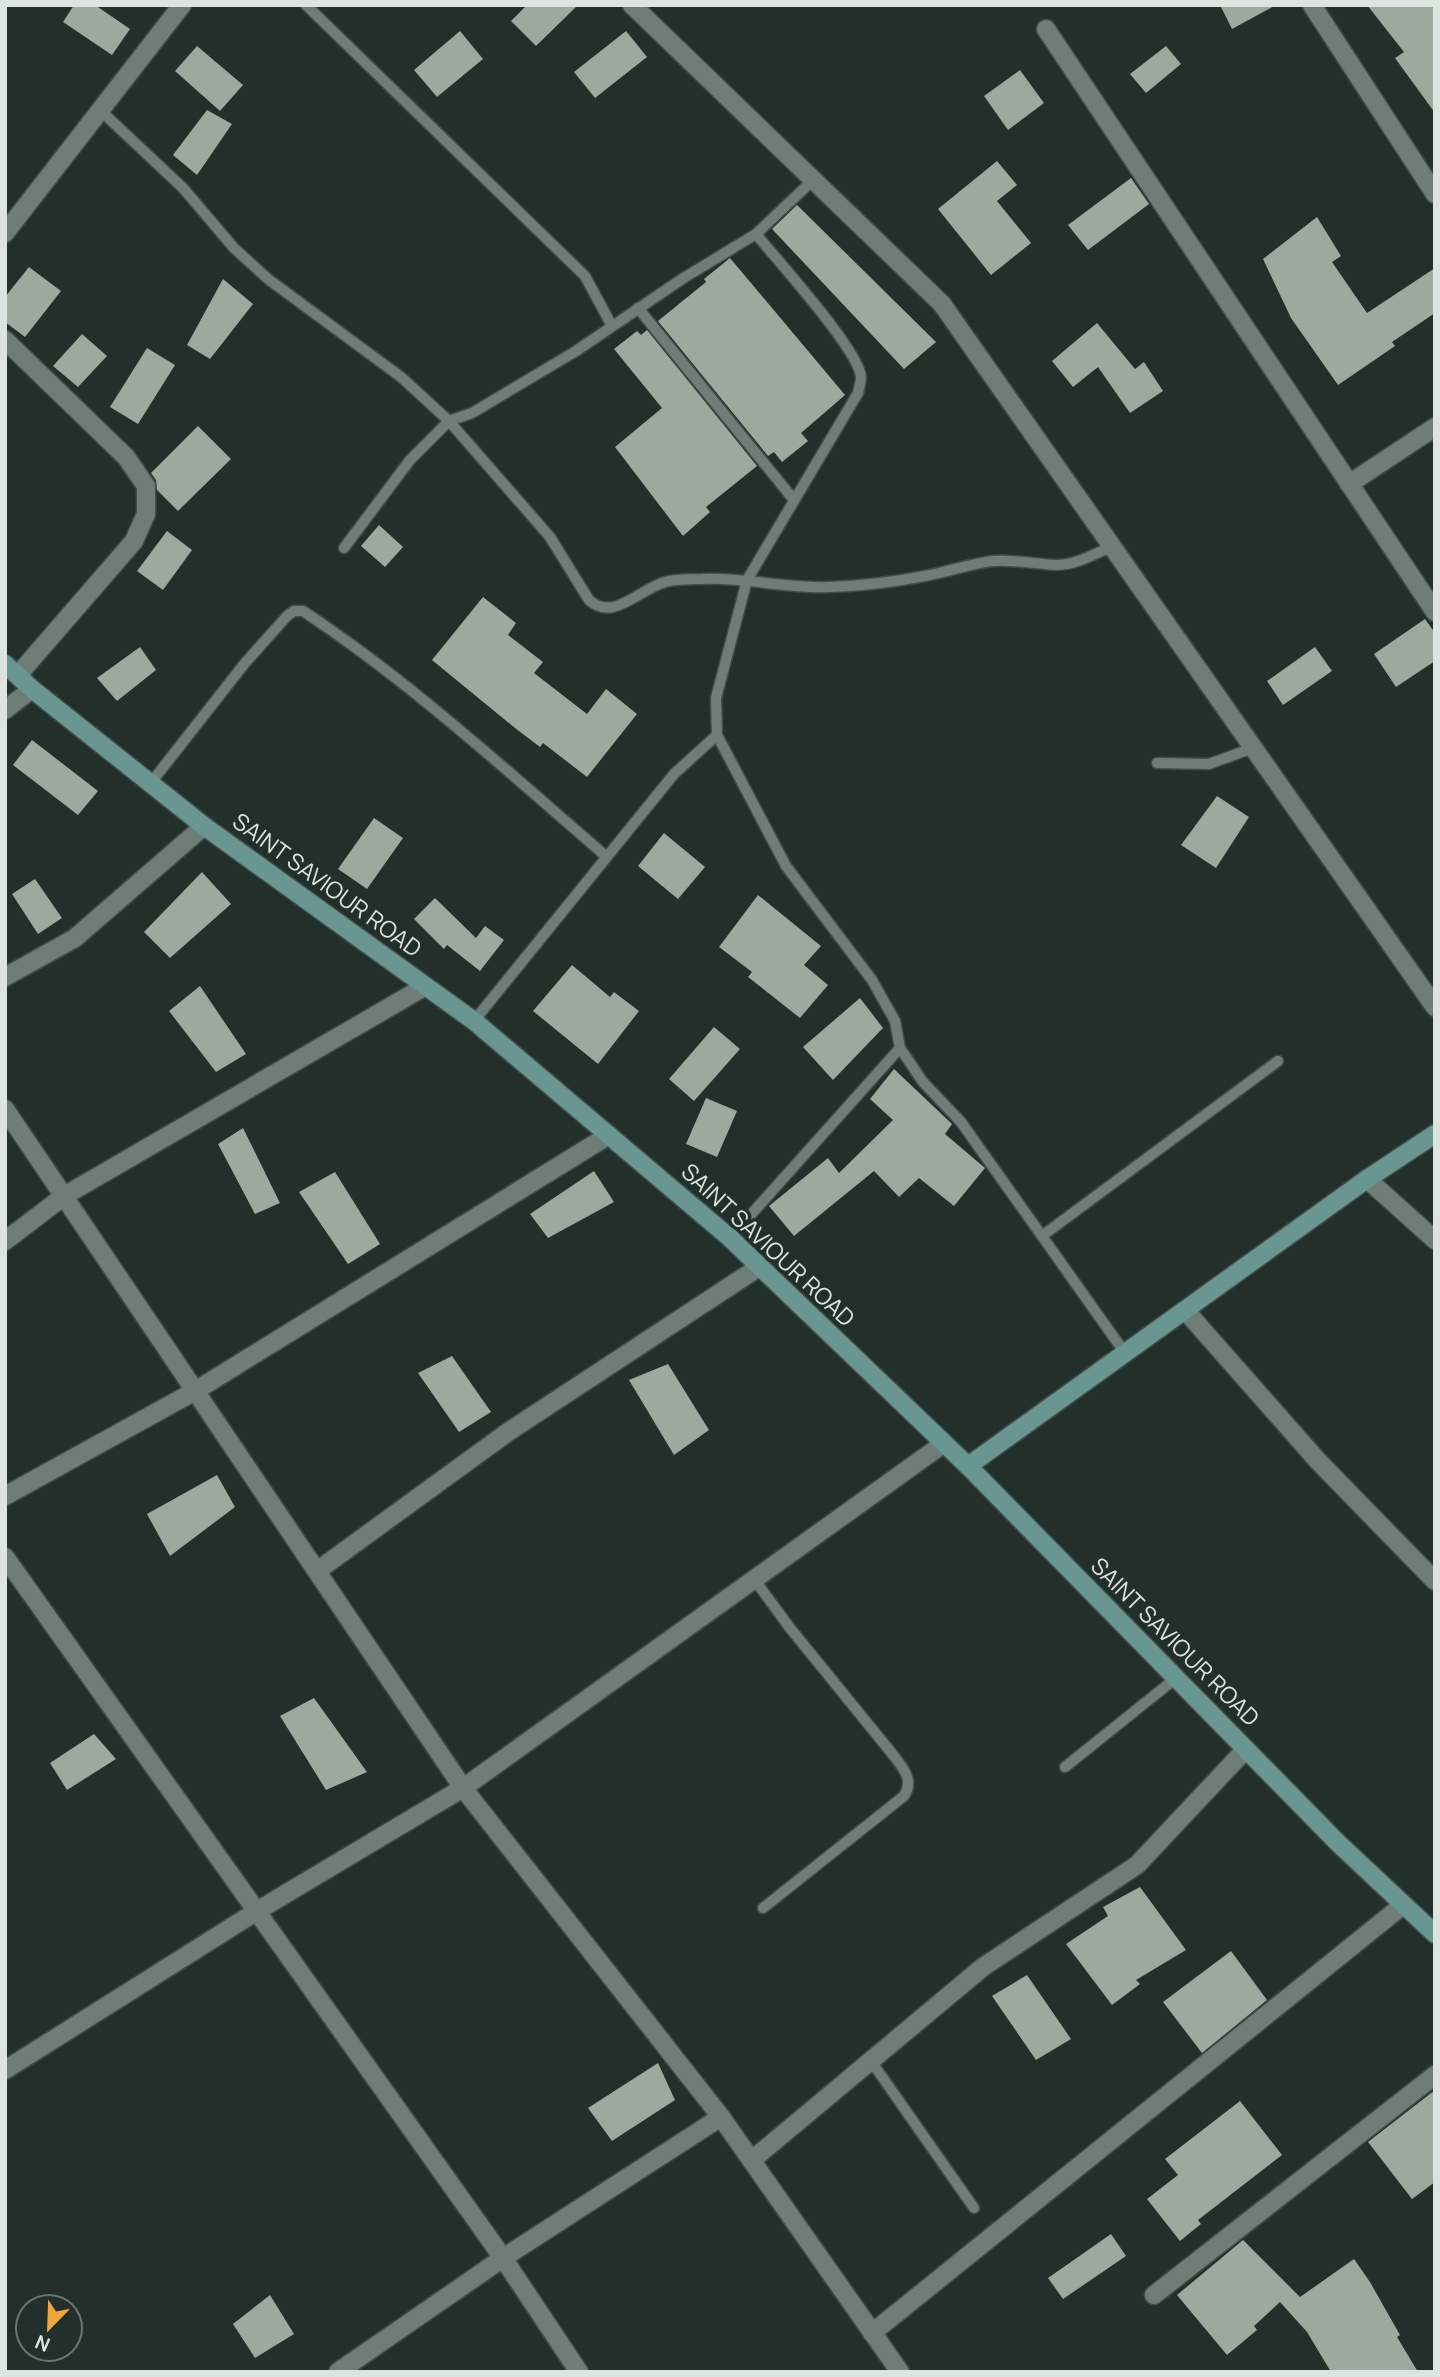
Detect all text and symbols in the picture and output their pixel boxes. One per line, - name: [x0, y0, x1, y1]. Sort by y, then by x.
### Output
- street label: SAINT SAVIOUR ROAD: [227, 805, 429, 964]
- street label: SAINT SAVIOUR ROAD: [675, 1155, 862, 1333]
- street label: SAINT SAVIOUR ROAD: [1084, 1550, 1267, 1733]
- north arrow: [14, 2293, 84, 2363]
- text: N: [31, 2329, 54, 2358]

